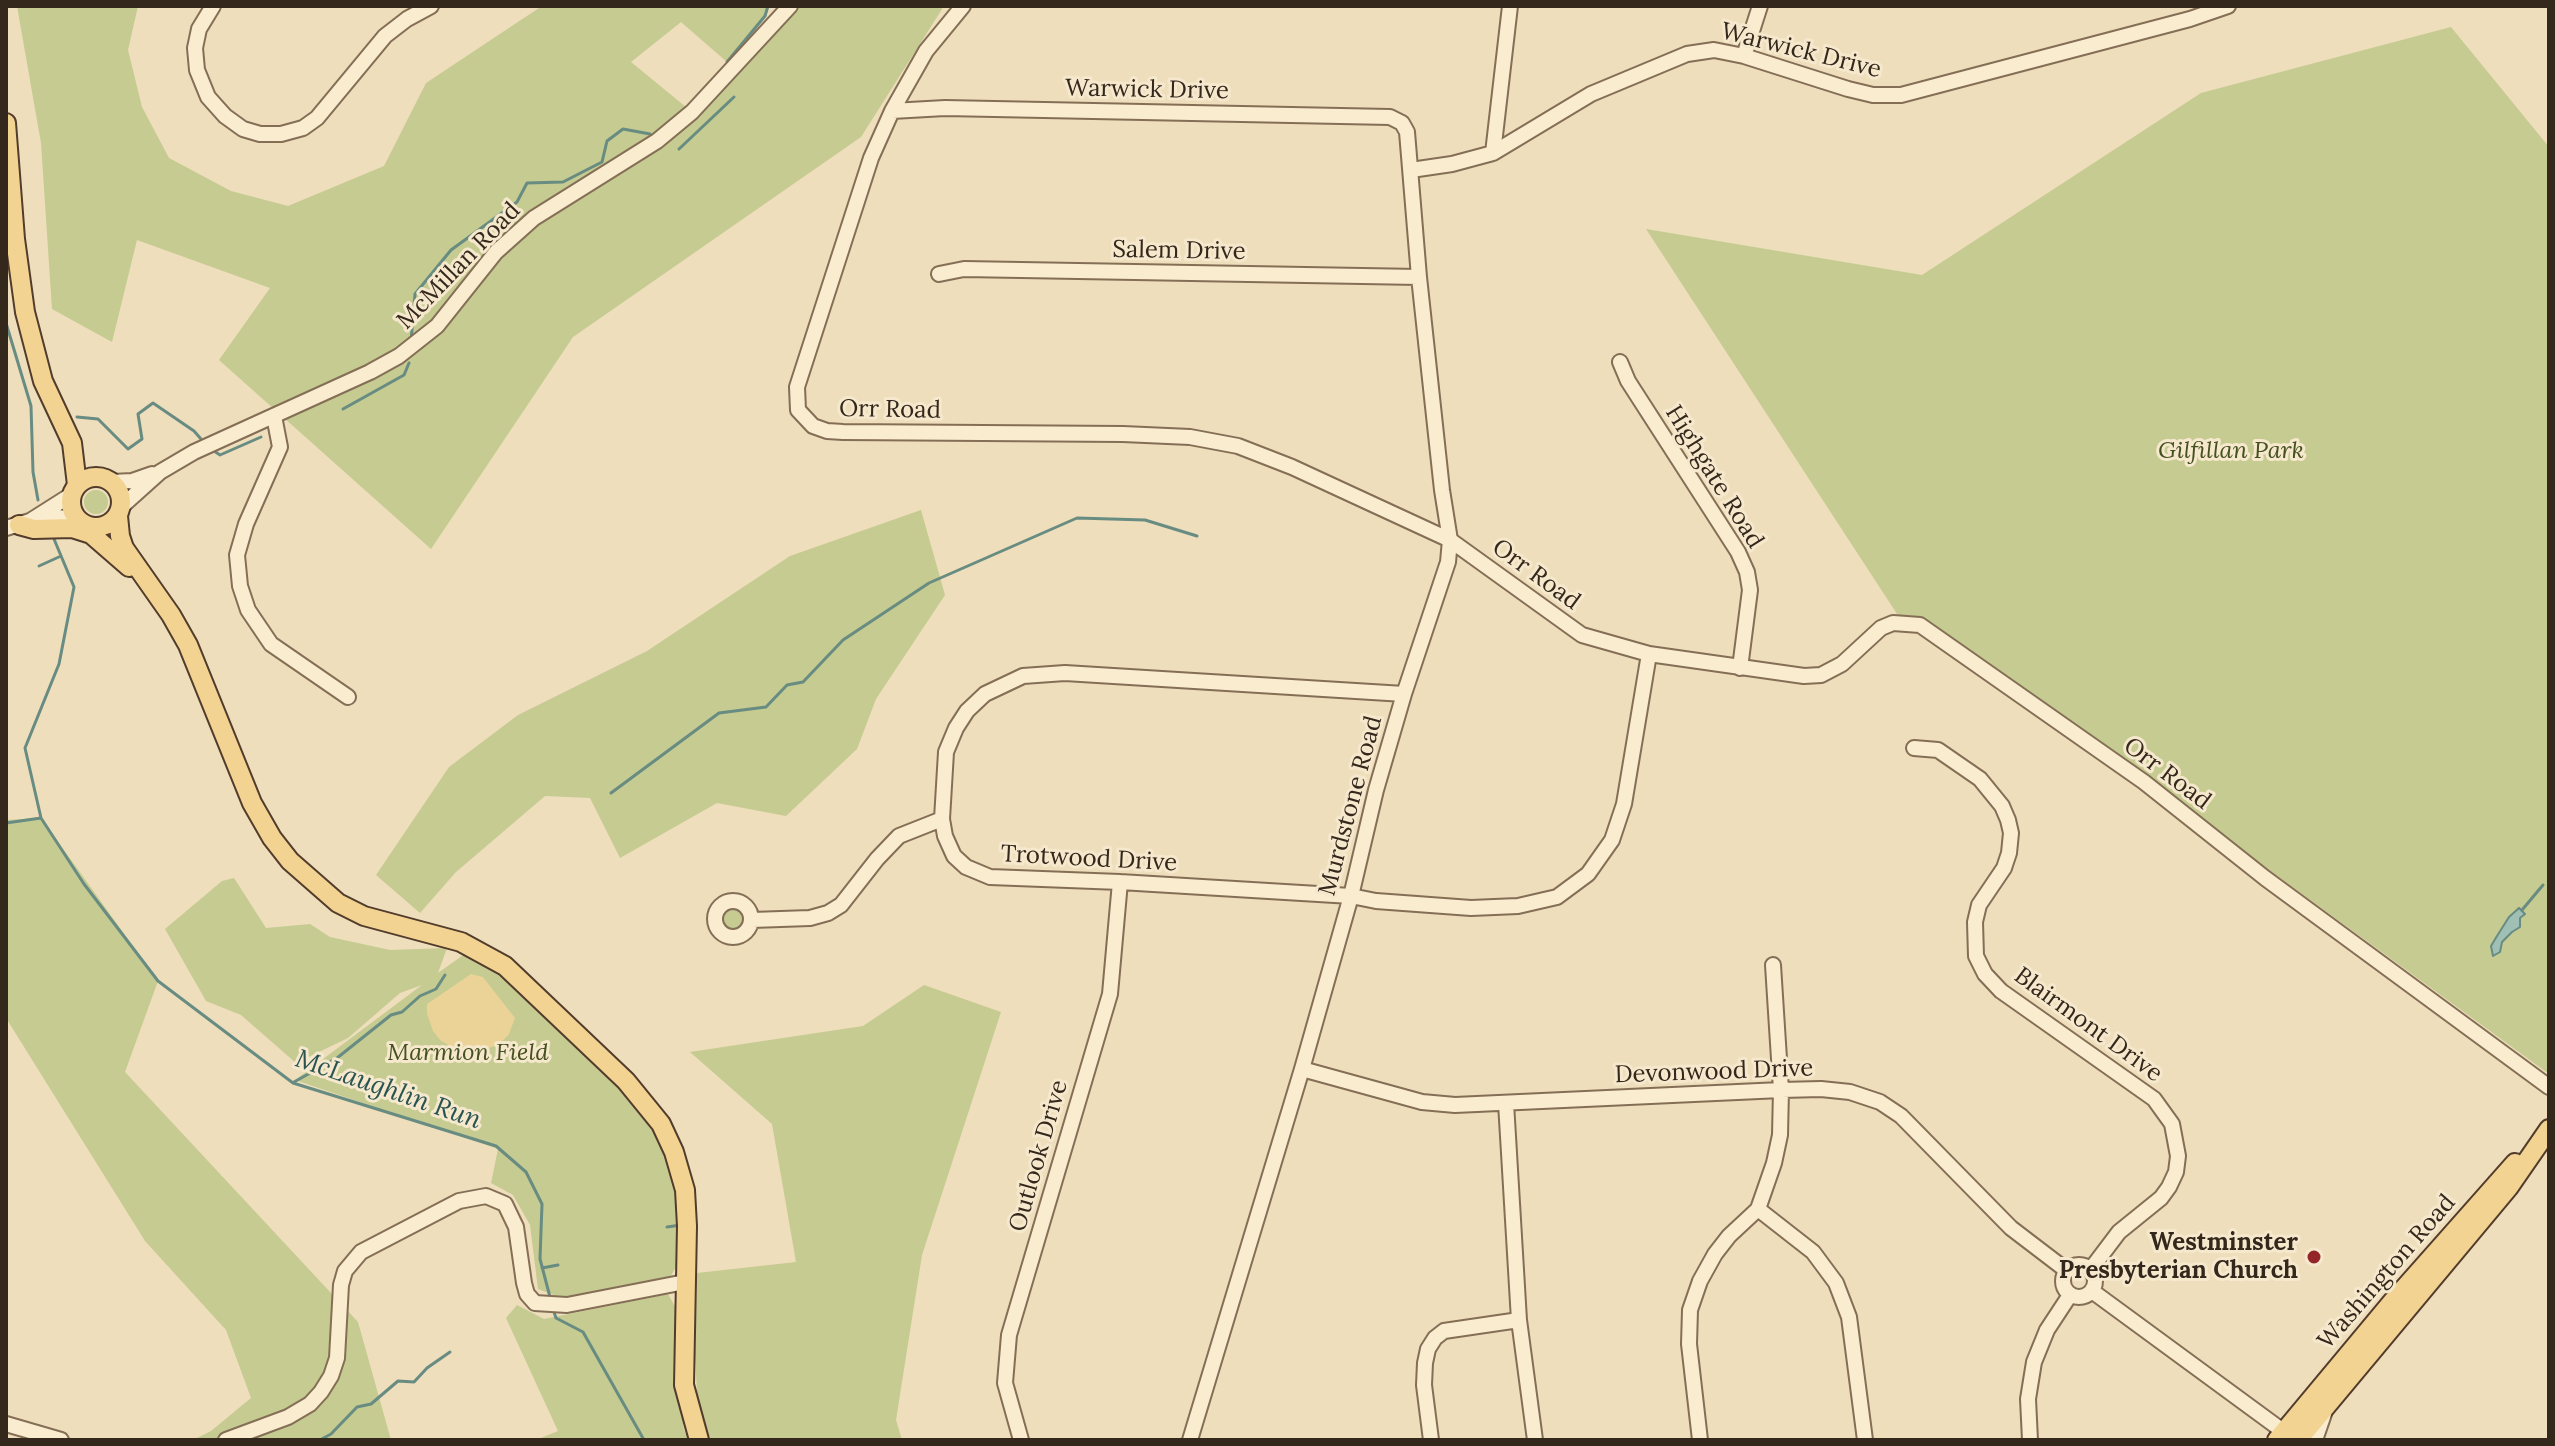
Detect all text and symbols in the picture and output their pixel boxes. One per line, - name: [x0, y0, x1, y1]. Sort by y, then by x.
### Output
- street label: Warwick Drive: [1718, 17, 1884, 85]
- street label: Warwick Drive: [1065, 74, 1229, 106]
- street label: McMillan Road: [391, 197, 527, 335]
- street label: Salem Drive: [1112, 235, 1246, 267]
- street label: Orr Road: [839, 395, 941, 425]
- street label: Highgate Road: [1659, 400, 1769, 554]
- park label: Gilfillan Park: [2158, 437, 2304, 465]
- street label: Orr Road: [1486, 533, 1586, 617]
- street label: Murdstone Road: [1313, 713, 1389, 899]
- street label: Orr Road: [2118, 732, 2216, 816]
- street label: Trotwood Drive: [1000, 840, 1178, 878]
- street label: Blairmont Drive: [2008, 962, 2168, 1088]
- park label: Marmion Field: [387, 1039, 549, 1067]
- water label: McLaughlin Run: [291, 1044, 485, 1136]
- street label: Devonwood Drive: [1614, 1054, 1814, 1090]
- street label: Outlook Drive: [1004, 1077, 1074, 1235]
- street label: Washington Road: [2312, 1189, 2462, 1355]
- place label: Westminster Presbyterian Church: [2059, 1229, 2298, 1285]
- marker: Westminster Presbyterian Church: [2305, 1248, 2323, 1266]

